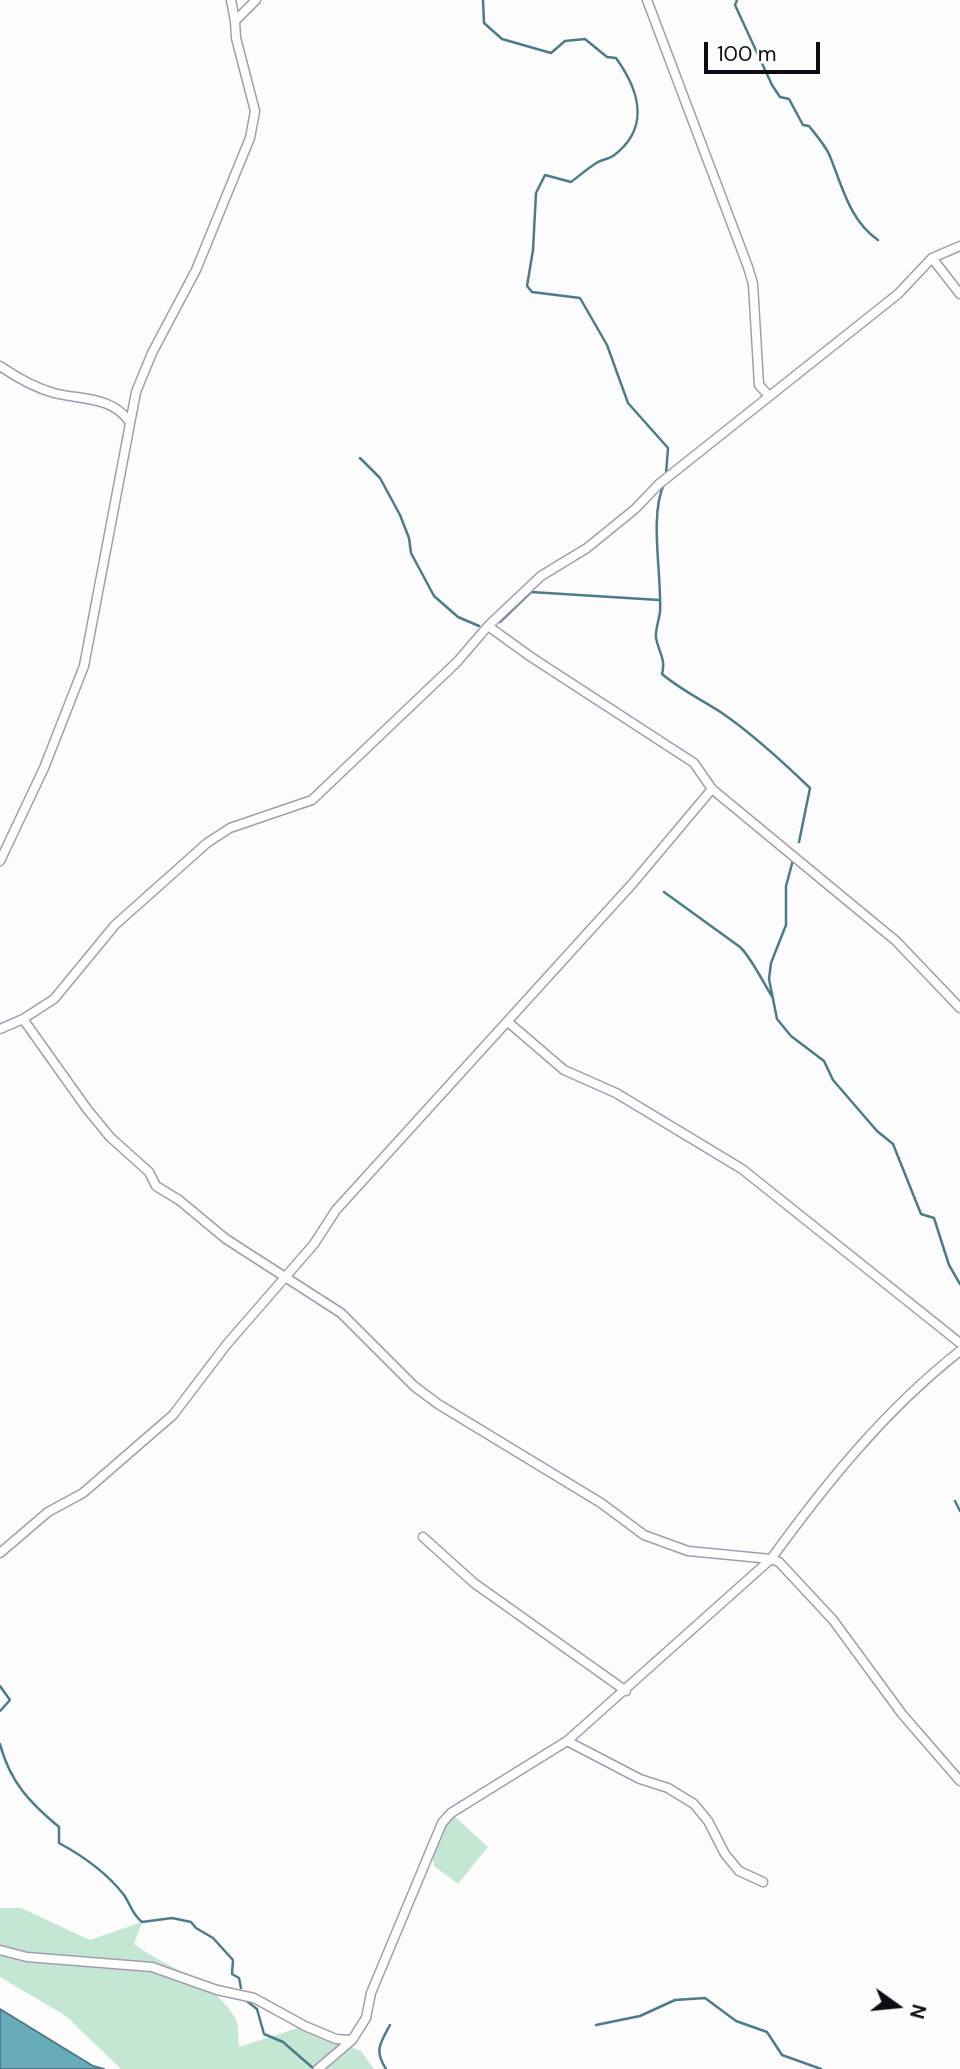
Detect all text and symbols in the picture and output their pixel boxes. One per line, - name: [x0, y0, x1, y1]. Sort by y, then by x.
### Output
- scale bar: [708, 28, 824, 72]
- text: 100 m: [717, 40, 777, 68]
- north arrow: [862, 1971, 932, 2041]
- text: N: [904, 2002, 932, 2021]

